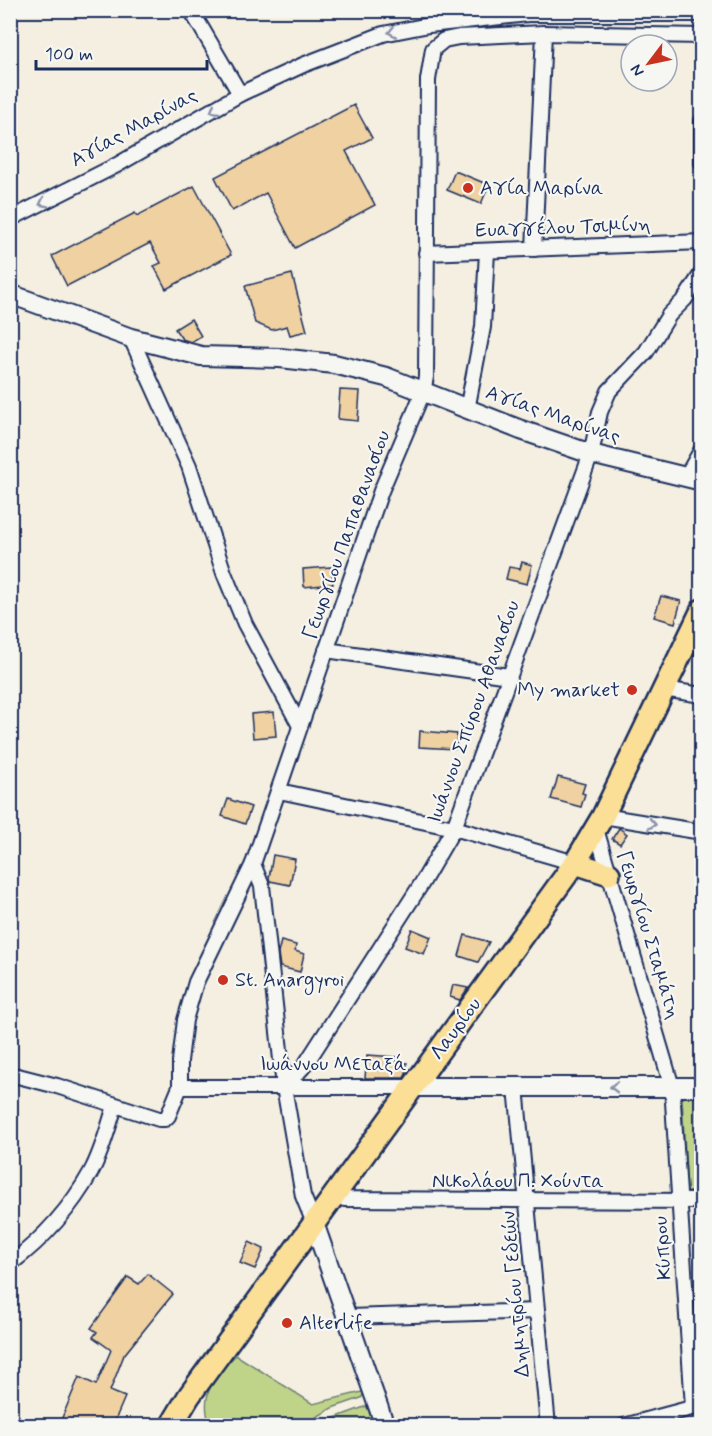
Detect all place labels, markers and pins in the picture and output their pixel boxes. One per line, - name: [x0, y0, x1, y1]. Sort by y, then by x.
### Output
- place label: Αγία Μαρίνα: [480, 175, 604, 202]
- marker: Αγία Μαρίνα: [461, 181, 475, 195]
- place label: My market: [517, 677, 620, 704]
- marker: My market: [625, 683, 639, 697]
- place label: St. Anargyroi: [235, 967, 344, 995]
- marker: St. Anargyroi: [216, 973, 230, 987]
- place label: Alterlife: [299, 1310, 373, 1337]
- marker: Alterlife: [280, 1316, 294, 1330]

